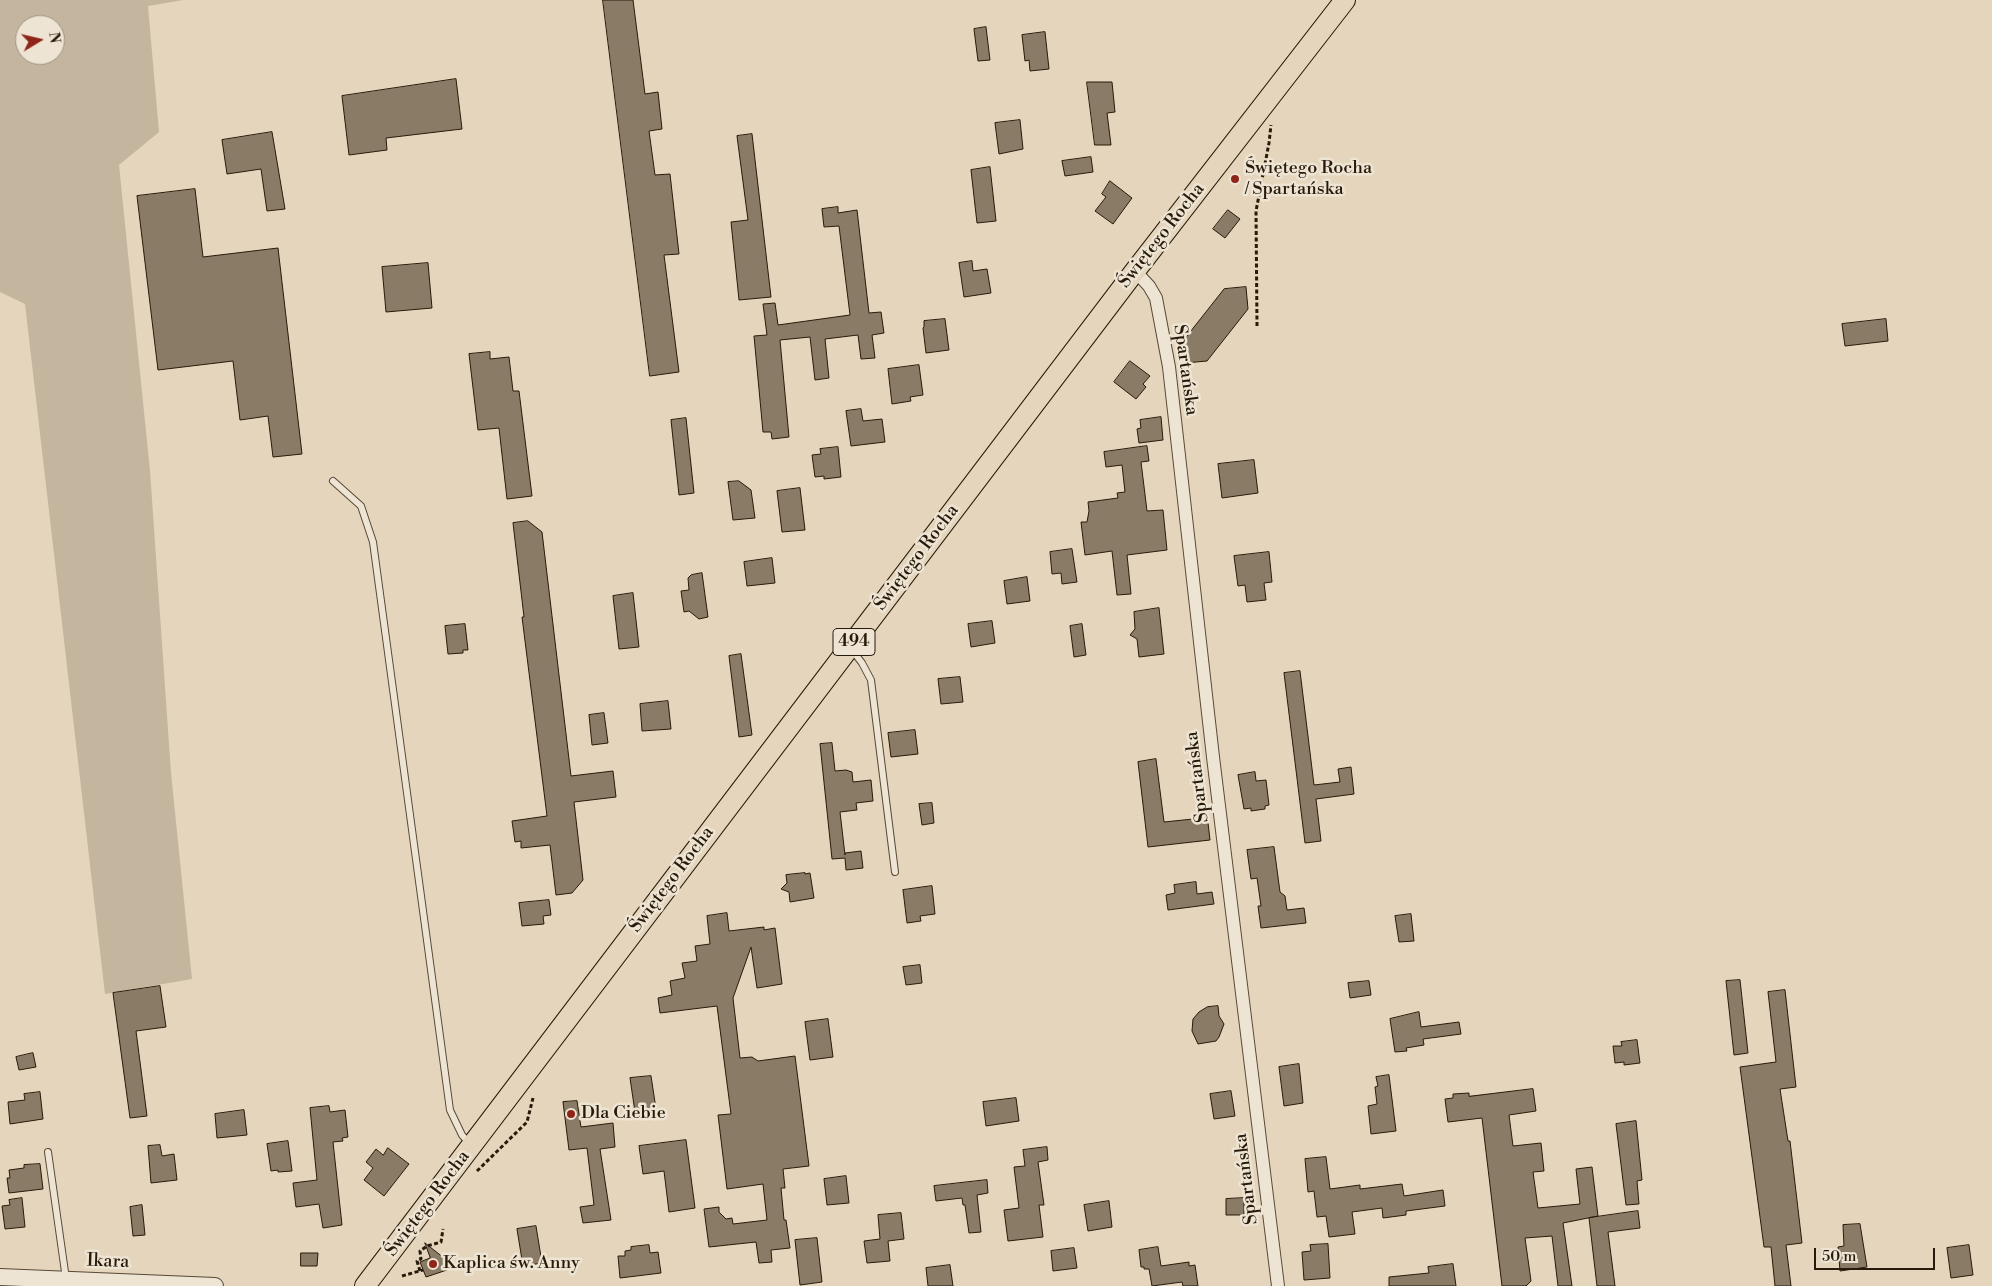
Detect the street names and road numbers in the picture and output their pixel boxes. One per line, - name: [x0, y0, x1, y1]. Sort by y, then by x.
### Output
- street label: Świętego Rocha: [1114, 179, 1210, 293]
- street label: Spartańska: [1168, 323, 1202, 417]
- street label: Świętego Rocha: [870, 501, 964, 615]
- road number: 494: [833, 628, 875, 656]
- street label: Spartańska: [1182, 730, 1214, 824]
- street label: Świętego Rocha: [625, 823, 719, 937]
- street label: Spartańska: [1231, 1132, 1263, 1226]
- street label: Świętego Rocha: [381, 1147, 475, 1261]
- street label: Ikara: [86, 1250, 130, 1274]

